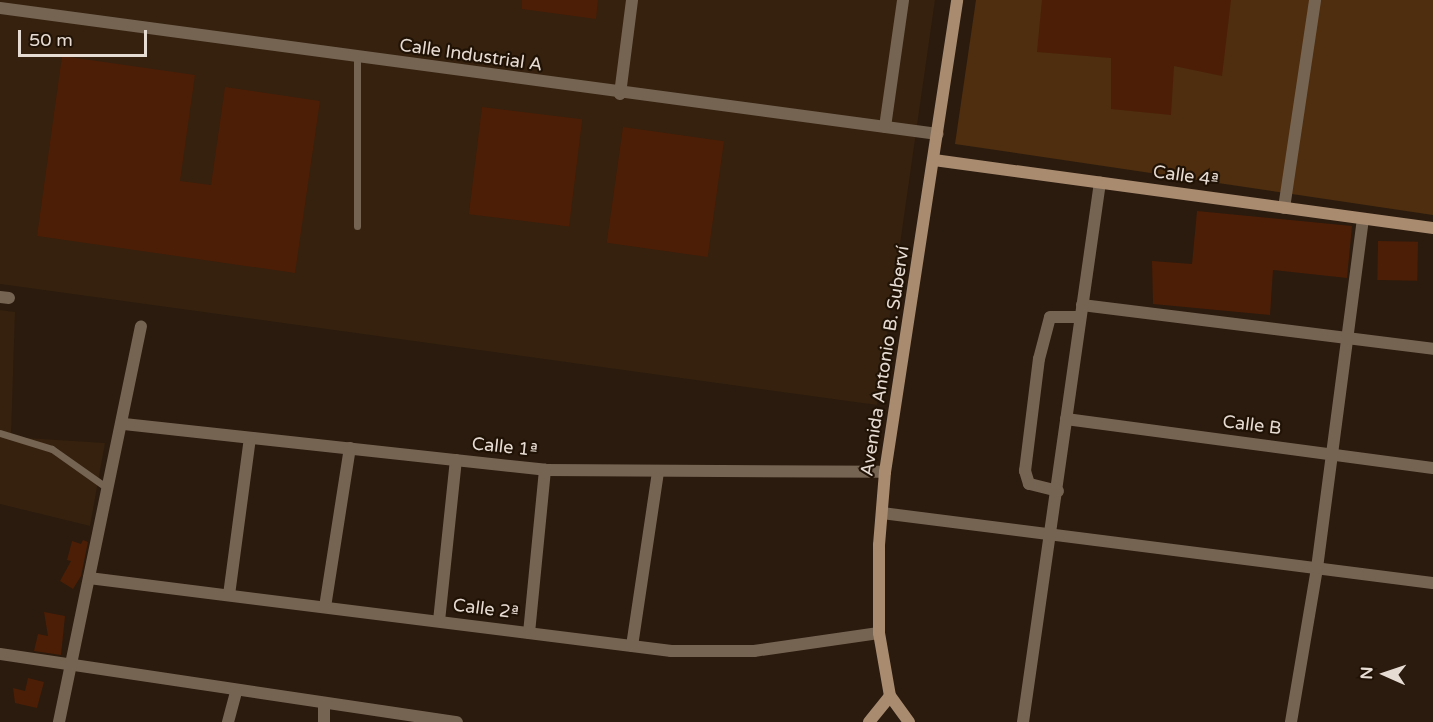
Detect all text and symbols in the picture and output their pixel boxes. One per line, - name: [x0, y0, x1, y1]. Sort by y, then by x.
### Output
- scale bar: [21, 18, 150, 56]
- text: 50 m: [29, 29, 73, 51]
- street label: Calle Industrial A: [398, 34, 544, 76]
- street label: Calle 4ª: [1152, 161, 1220, 191]
- street label: Avenida Antonio B. Suberví: [856, 244, 914, 478]
- street label: Calle B: [1221, 411, 1283, 439]
- street label: Calle 1ª: [471, 433, 539, 461]
- street label: Calle 2ª: [452, 594, 520, 624]
- north arrow: [1355, 644, 1415, 704]
- text: N: [1357, 666, 1377, 680]

